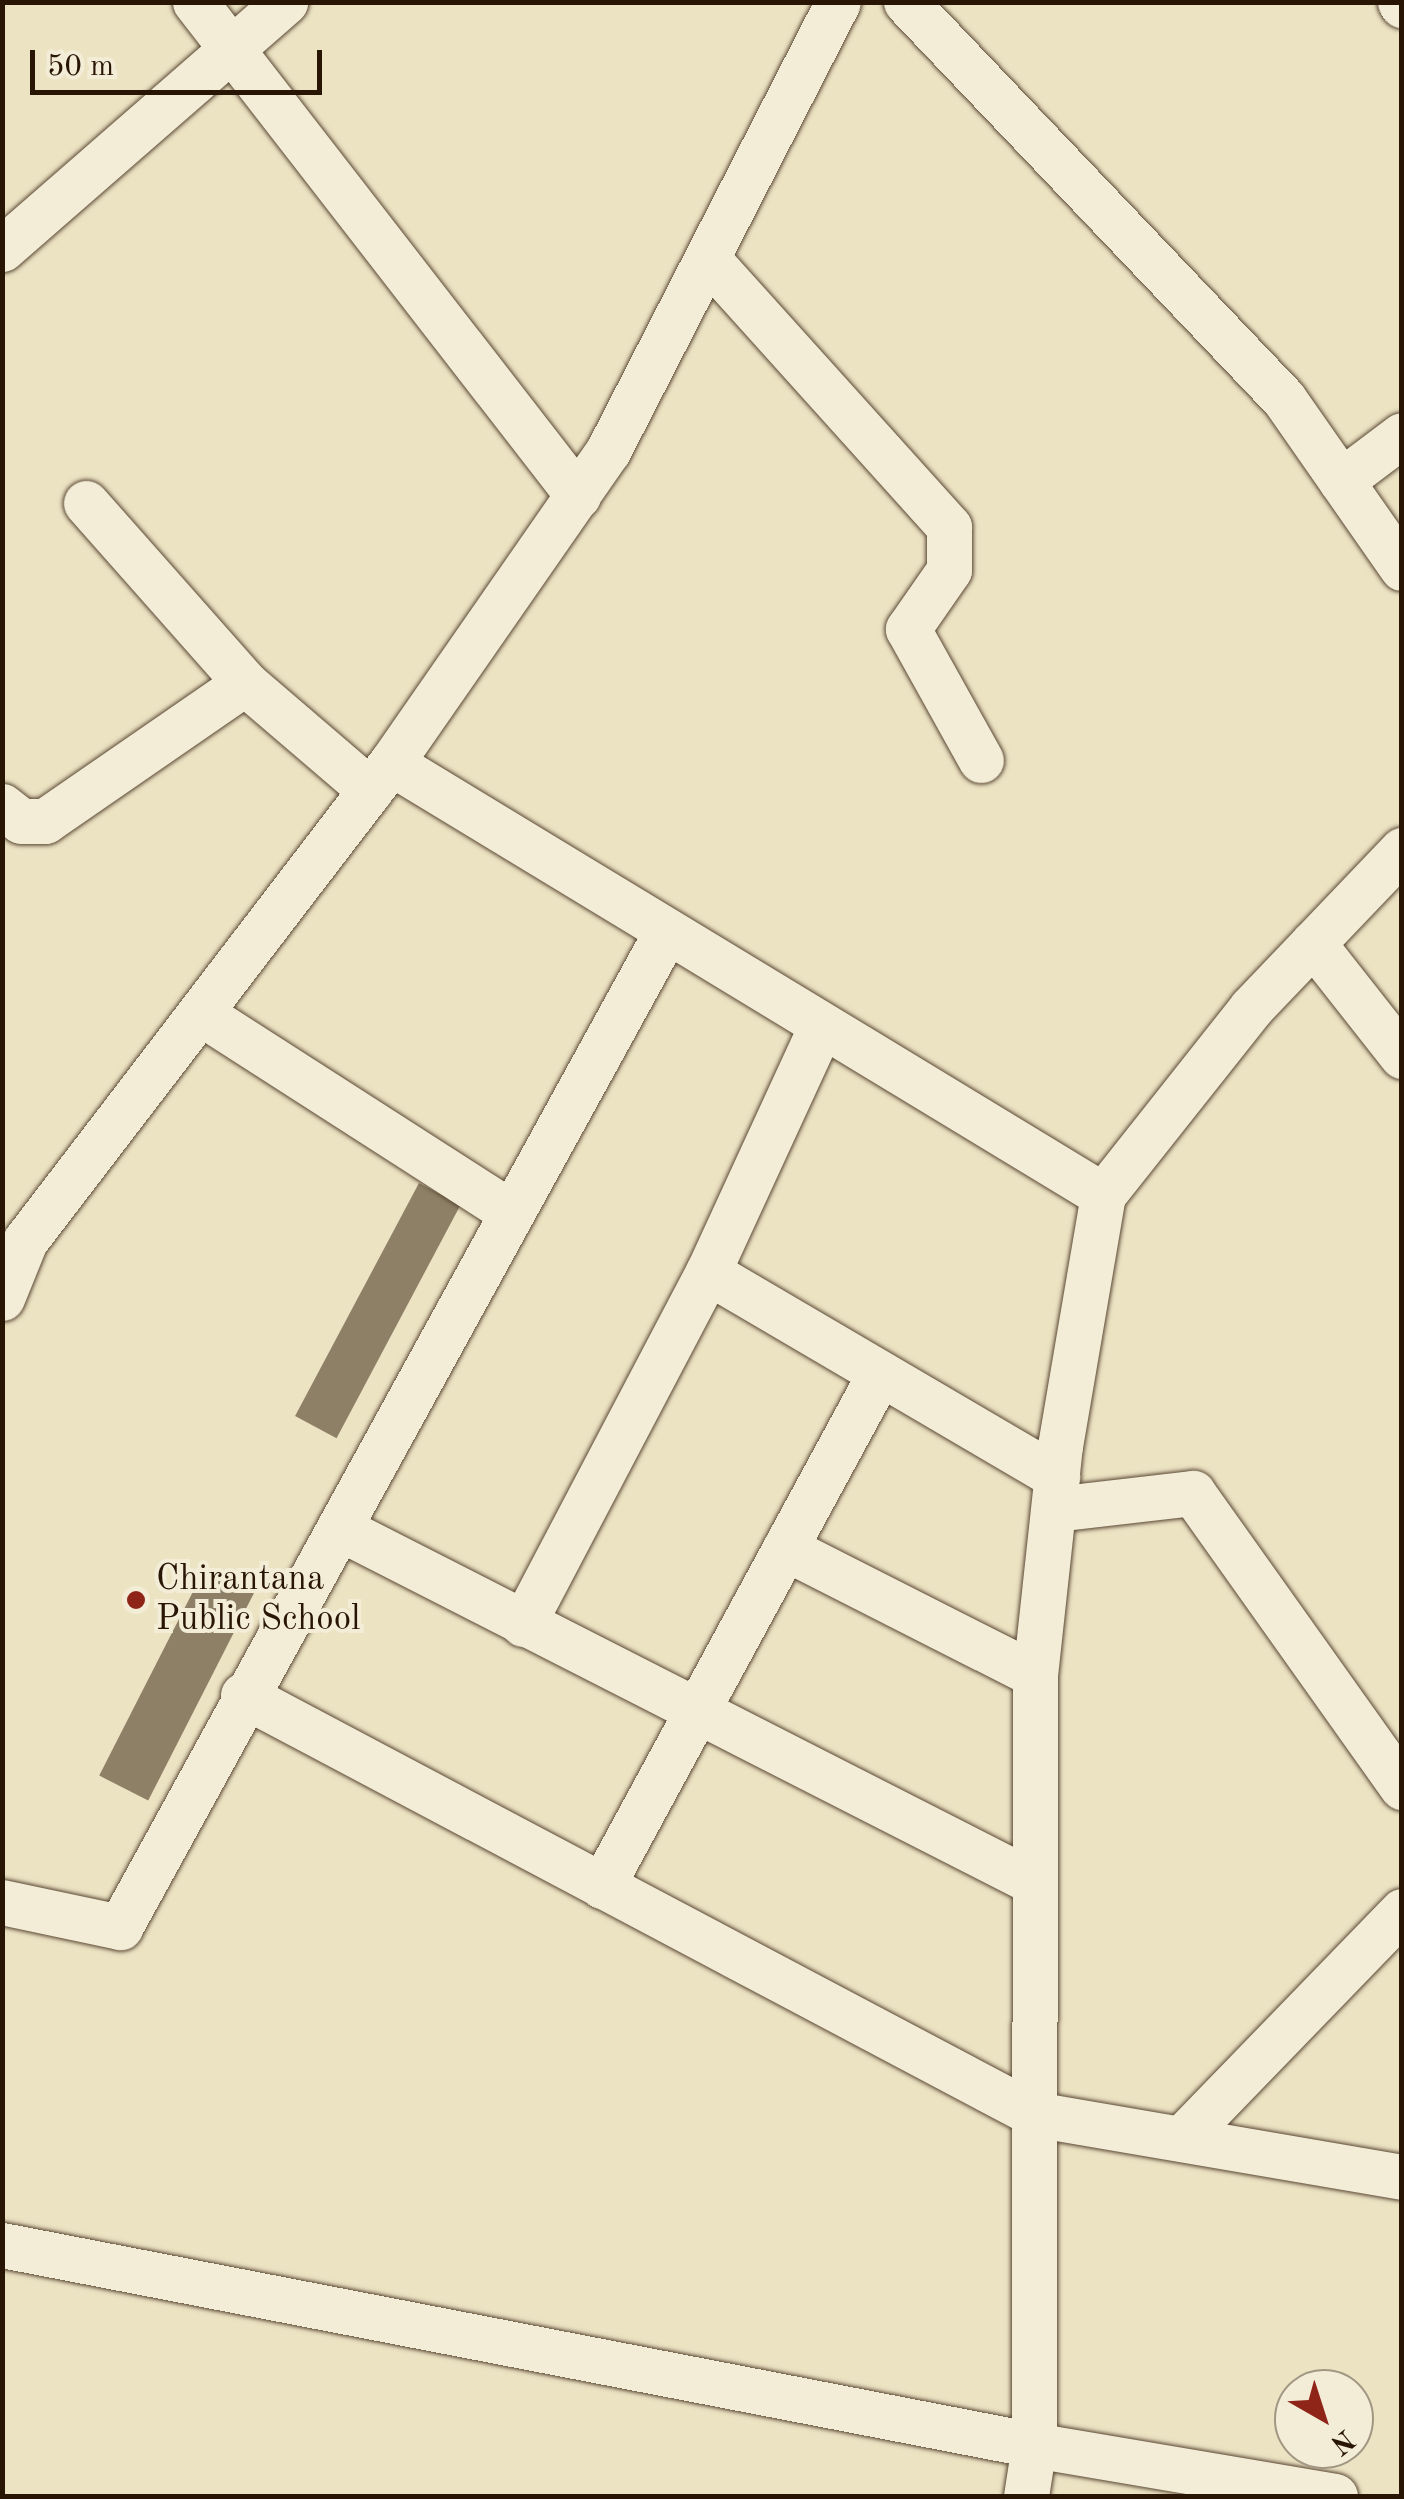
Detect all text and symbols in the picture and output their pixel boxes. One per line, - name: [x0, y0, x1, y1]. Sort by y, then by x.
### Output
- scale bar: [35, 30, 328, 92]
- text: 50 m: [47, 52, 114, 82]
- place label: Chirantana Public School: [156, 1559, 361, 1641]
- marker: Chirantana Public School: [125, 1589, 147, 1611]
- north arrow: [1274, 2369, 1374, 2469]
- text: N: [1324, 2423, 1359, 2458]

